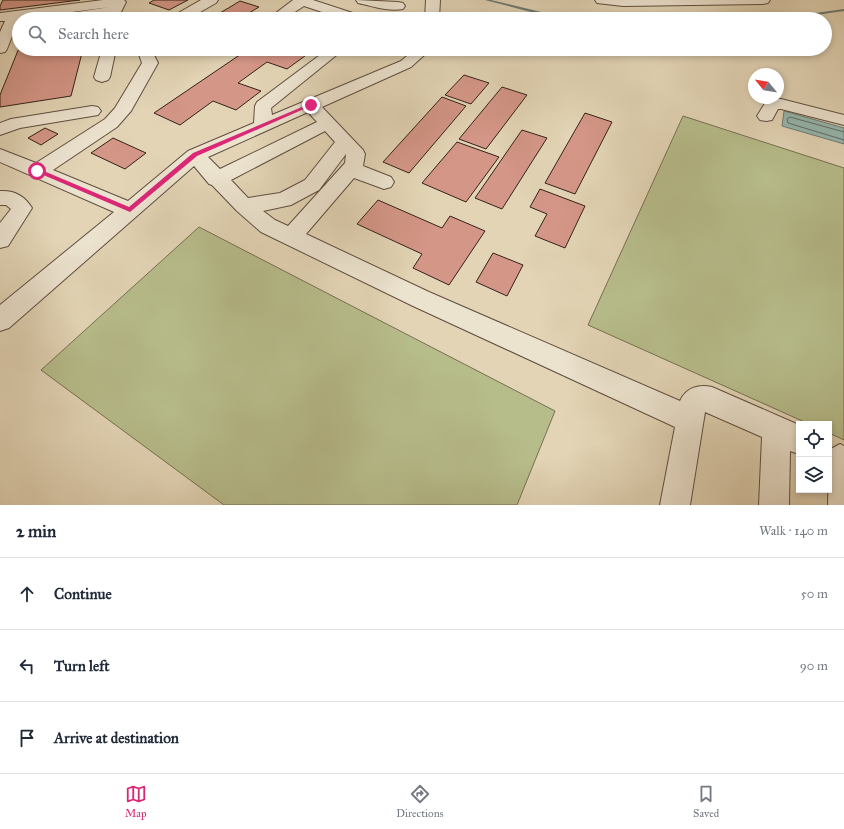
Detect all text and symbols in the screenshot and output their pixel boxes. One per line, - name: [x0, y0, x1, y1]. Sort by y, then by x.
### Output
- search box: [12, 12, 832, 56]
- icon: search: [26, 23, 48, 45]
- text: Search here: [58, 25, 129, 43]
- north arrow: [748, 68, 784, 104]
- route end: [302, 96, 320, 114]
- route start: [28, 162, 46, 180]
- map controls: [796, 421, 832, 493]
- button: locate: [796, 421, 832, 457]
- button: layers: [796, 457, 832, 493]
- text: 2 min: [16, 521, 56, 542]
- text: Walk · 140 m: [759, 523, 828, 539]
- icon: ahead: [16, 583, 38, 605]
- text: Continue: [54, 585, 112, 603]
- text: 50 m: [801, 586, 828, 602]
- icon: left: [16, 655, 38, 677]
- text: Turn left: [54, 657, 110, 675]
- text: 90 m: [800, 658, 828, 674]
- icon: arrive: [16, 727, 38, 749]
- text: Arrive at destination: [54, 729, 179, 747]
- tab: Map: [125, 783, 147, 820]
- tab: Directions: [396, 783, 444, 820]
- tab: Saved: [693, 783, 719, 820]

